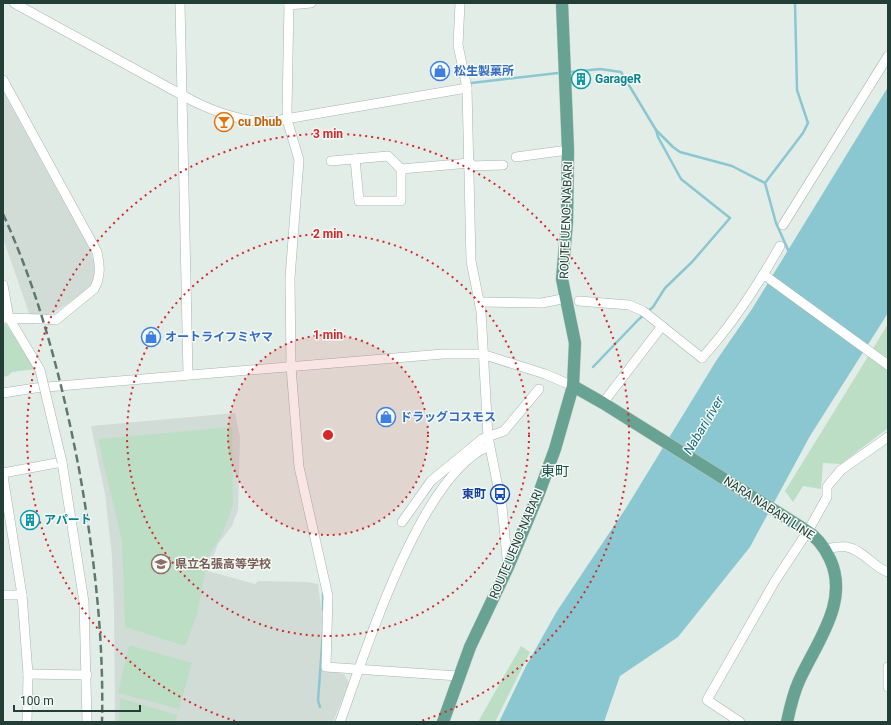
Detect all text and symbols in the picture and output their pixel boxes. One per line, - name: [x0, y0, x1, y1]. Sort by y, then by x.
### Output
- shop icon: 松生製菓所: [429, 60, 451, 82]
- place label: 松生製菓所: [454, 64, 514, 78]
- building icon: GarageR: [570, 68, 592, 90]
- place label: GarageR: [595, 72, 642, 86]
- bar icon: cu Dhub: [213, 111, 235, 133]
- place label: cu Dhub: [238, 115, 282, 129]
- text: 3 min: [313, 127, 343, 141]
- street label: ROUTE UENO-NABARI: [557, 161, 575, 279]
- text: 2 min: [313, 227, 343, 241]
- shop icon: オートライフミヤマ: [140, 326, 162, 348]
- text: 1 min: [313, 328, 343, 342]
- place label: オートライフミヤマ: [165, 330, 273, 344]
- water label: Nabari river: [680, 393, 727, 457]
- shop icon: ドラッグコスモス: [375, 406, 397, 428]
- place label: ドラッグコスモス: [400, 410, 496, 424]
- centre of rings: [321, 428, 335, 442]
- district label: 東町: [541, 463, 569, 479]
- street label: NARA NABARI LINE: [721, 473, 817, 543]
- bus stop icon: 東町: [489, 483, 511, 505]
- place label: 東町: [462, 487, 486, 501]
- street label: ROUTE UENO-NABARI: [487, 487, 545, 601]
- building icon: アパート: [19, 509, 41, 531]
- place label: アパート: [44, 513, 92, 527]
- school or university icon: 県立名張高等学校: [150, 553, 172, 575]
- place label: 県立名張高等学校: [175, 557, 271, 571]
- scale bar: [14, 687, 140, 713]
- text: 100 m: [20, 694, 54, 708]

